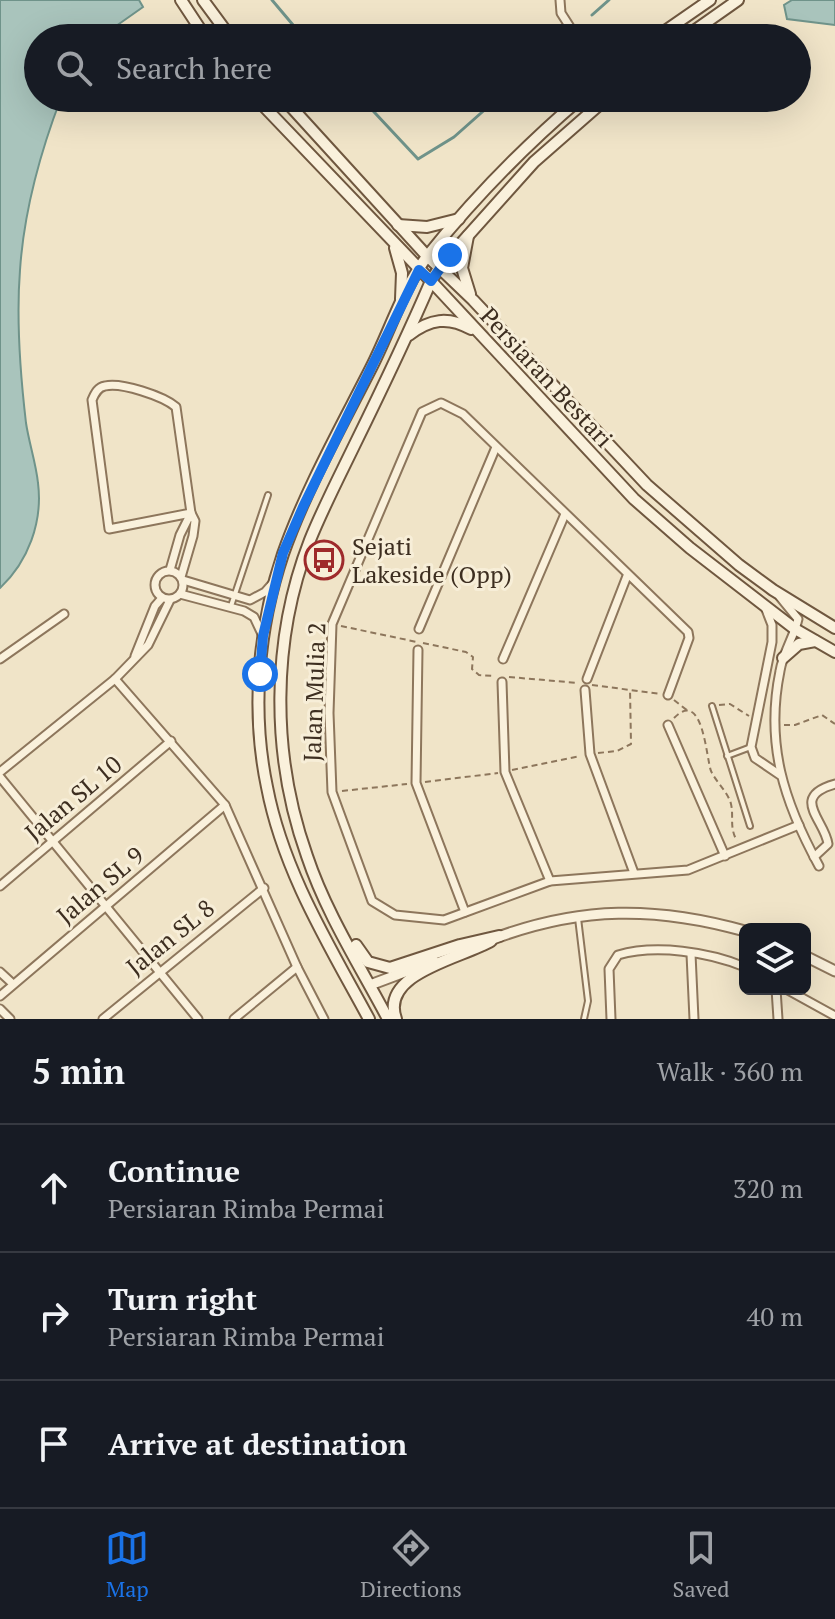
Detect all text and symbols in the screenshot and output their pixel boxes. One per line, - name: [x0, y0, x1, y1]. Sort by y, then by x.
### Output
- search box: [24, 24, 811, 112]
- icon: search: [52, 46, 96, 90]
- text: Search here: [116, 48, 272, 88]
- route end: [432, 237, 468, 273]
- street label: Persiaran Bestari: [474, 300, 620, 454]
- place label: Sejati Lakeside (Opp): [352, 530, 512, 590]
- bus stop icon: Sejati Lakeside (Opp): [303, 539, 345, 581]
- street label: Jalan Mulia 2: [296, 622, 332, 762]
- route start: [242, 656, 278, 692]
- street label: Jalan SL 10: [18, 748, 128, 848]
- street label: Jalan SL 9: [50, 839, 150, 931]
- street label: Jalan SL 8: [119, 892, 221, 982]
- map controls: [739, 923, 811, 995]
- button: layers: [739, 923, 811, 995]
- text: 5 min: [32, 1049, 125, 1094]
- text: Walk · 360 m: [657, 1054, 803, 1088]
- text: Continue: [108, 1151, 240, 1191]
- icon: ahead: [32, 1166, 76, 1210]
- text: 320 m: [733, 1171, 803, 1205]
- text: Persiaran Rimba Permai: [108, 1191, 384, 1225]
- text: Turn right: [108, 1279, 257, 1319]
- icon: right: [32, 1294, 76, 1338]
- text: 40 m: [747, 1299, 803, 1333]
- text: Persiaran Rimba Permai: [108, 1319, 384, 1353]
- icon: arrive: [32, 1422, 76, 1466]
- text: Arrive at destination: [108, 1424, 407, 1464]
- tab: Map: [105, 1526, 149, 1603]
- tab: Directions: [360, 1526, 462, 1603]
- tab: Saved: [673, 1526, 730, 1603]

